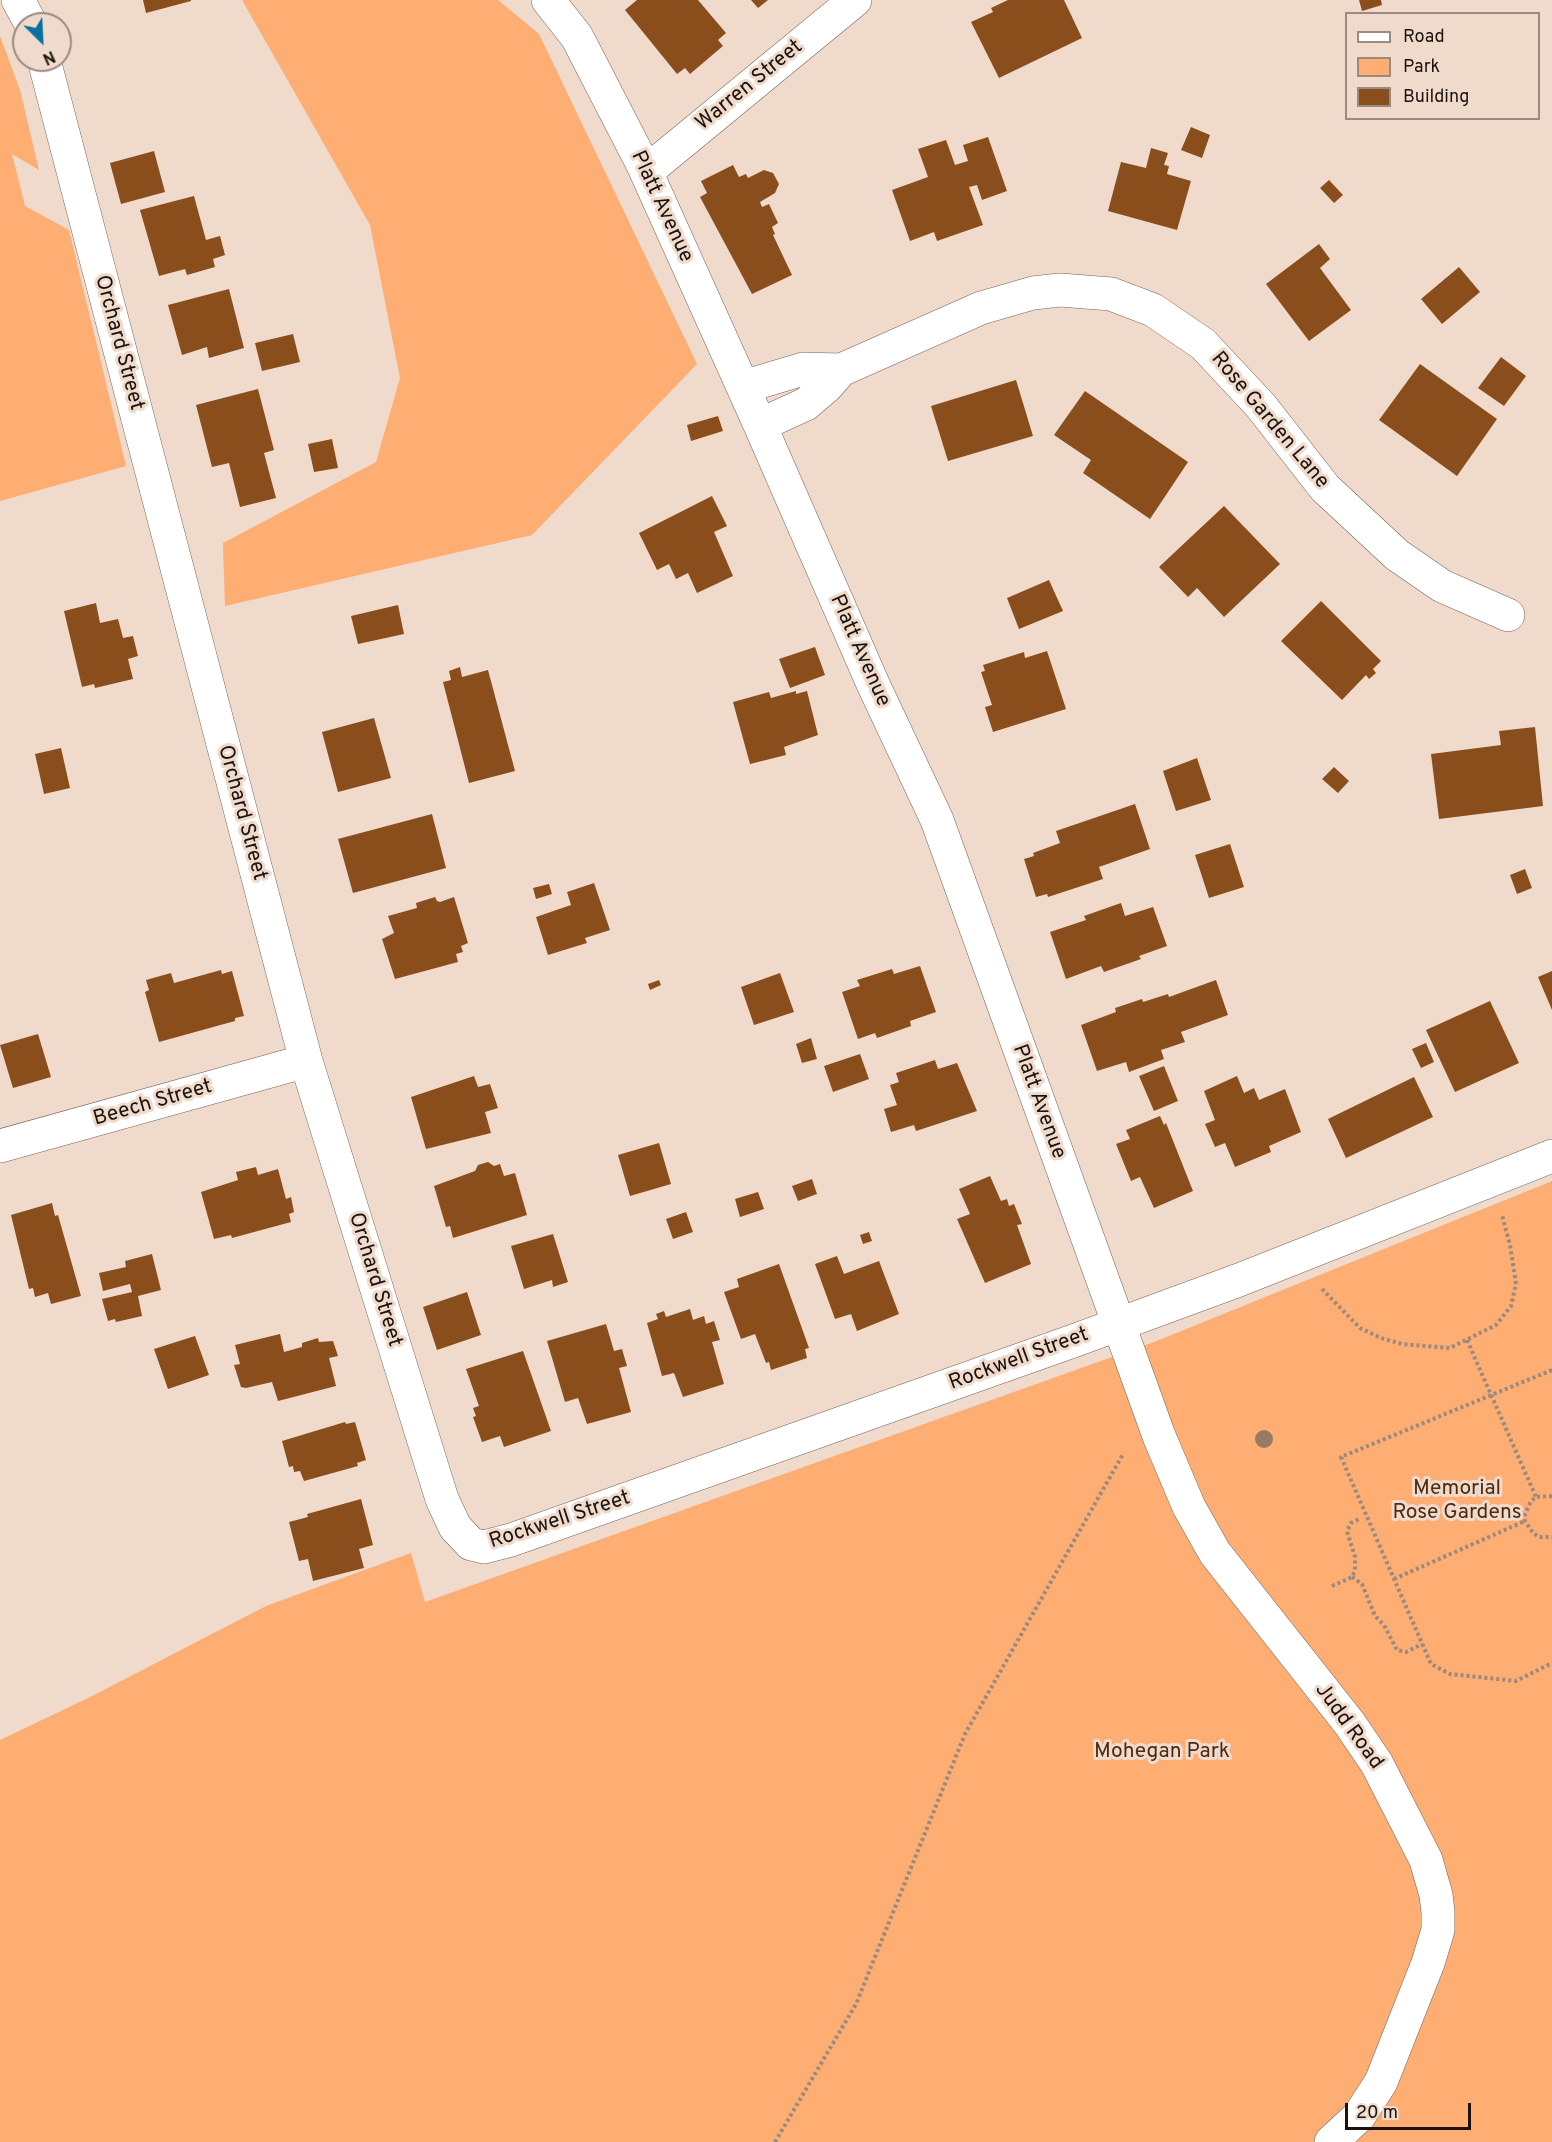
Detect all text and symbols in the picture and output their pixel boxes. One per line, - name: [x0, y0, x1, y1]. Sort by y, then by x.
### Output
- north arrow: [12, 12, 72, 72]
- legend: [1345, 12, 1540, 120]
- text: Road: [1403, 26, 1445, 49]
- street label: Warren Street: [691, 35, 809, 137]
- text: N: [39, 45, 58, 68]
- text: Park: [1403, 56, 1440, 79]
- text: Building: [1403, 86, 1469, 109]
- street label: Platt Avenue: [624, 147, 698, 267]
- street label: Orchard Street: [88, 273, 148, 413]
- street label: Rose Garden Lane: [1204, 347, 1334, 495]
- street label: Platt Avenue: [823, 591, 895, 711]
- street label: Orchard Street: [211, 743, 271, 883]
- street label: Platt Avenue: [1006, 1041, 1070, 1163]
- street label: Beech Street: [91, 1075, 215, 1133]
- street label: Orchard Street: [342, 1210, 406, 1350]
- street label: Rockwell Street: [946, 1323, 1092, 1397]
- park label: Memorial Rose Gardens: [1392, 1477, 1522, 1527]
- street label: Rockwell Street: [486, 1486, 634, 1556]
- street label: Judd Road: [1308, 1679, 1388, 1775]
- park label: Mohegan Park: [1094, 1740, 1230, 1766]
- scale bar: [1348, 2091, 1474, 2129]
- text: 20 m: [1356, 2102, 1398, 2125]

